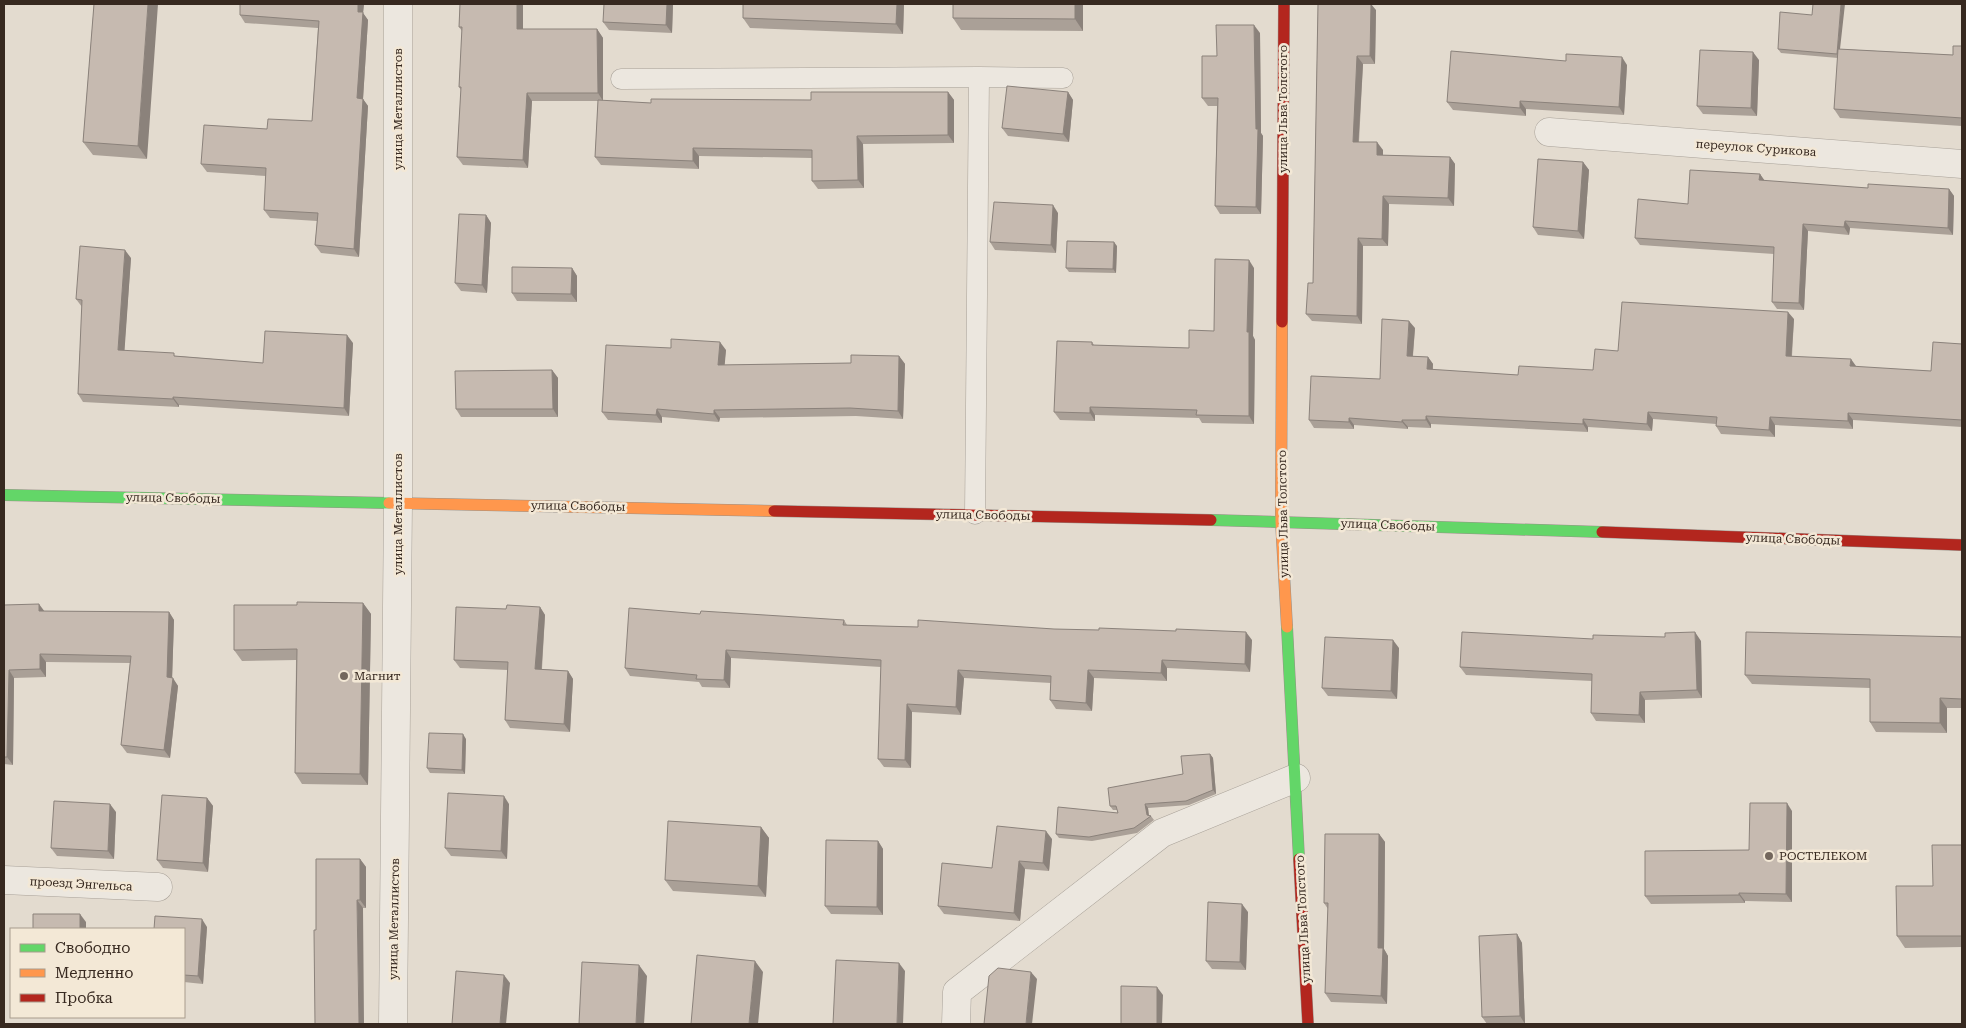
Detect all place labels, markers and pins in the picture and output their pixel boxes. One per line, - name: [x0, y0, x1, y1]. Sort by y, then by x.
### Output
- place label: Магнит: [354, 669, 401, 683]
- marker: Магнит: [338, 670, 350, 682]
- place label: РОСТЕЛЕКОМ: [1779, 849, 1867, 863]
- marker: РОСТЕЛЕКОМ: [1763, 850, 1775, 862]

